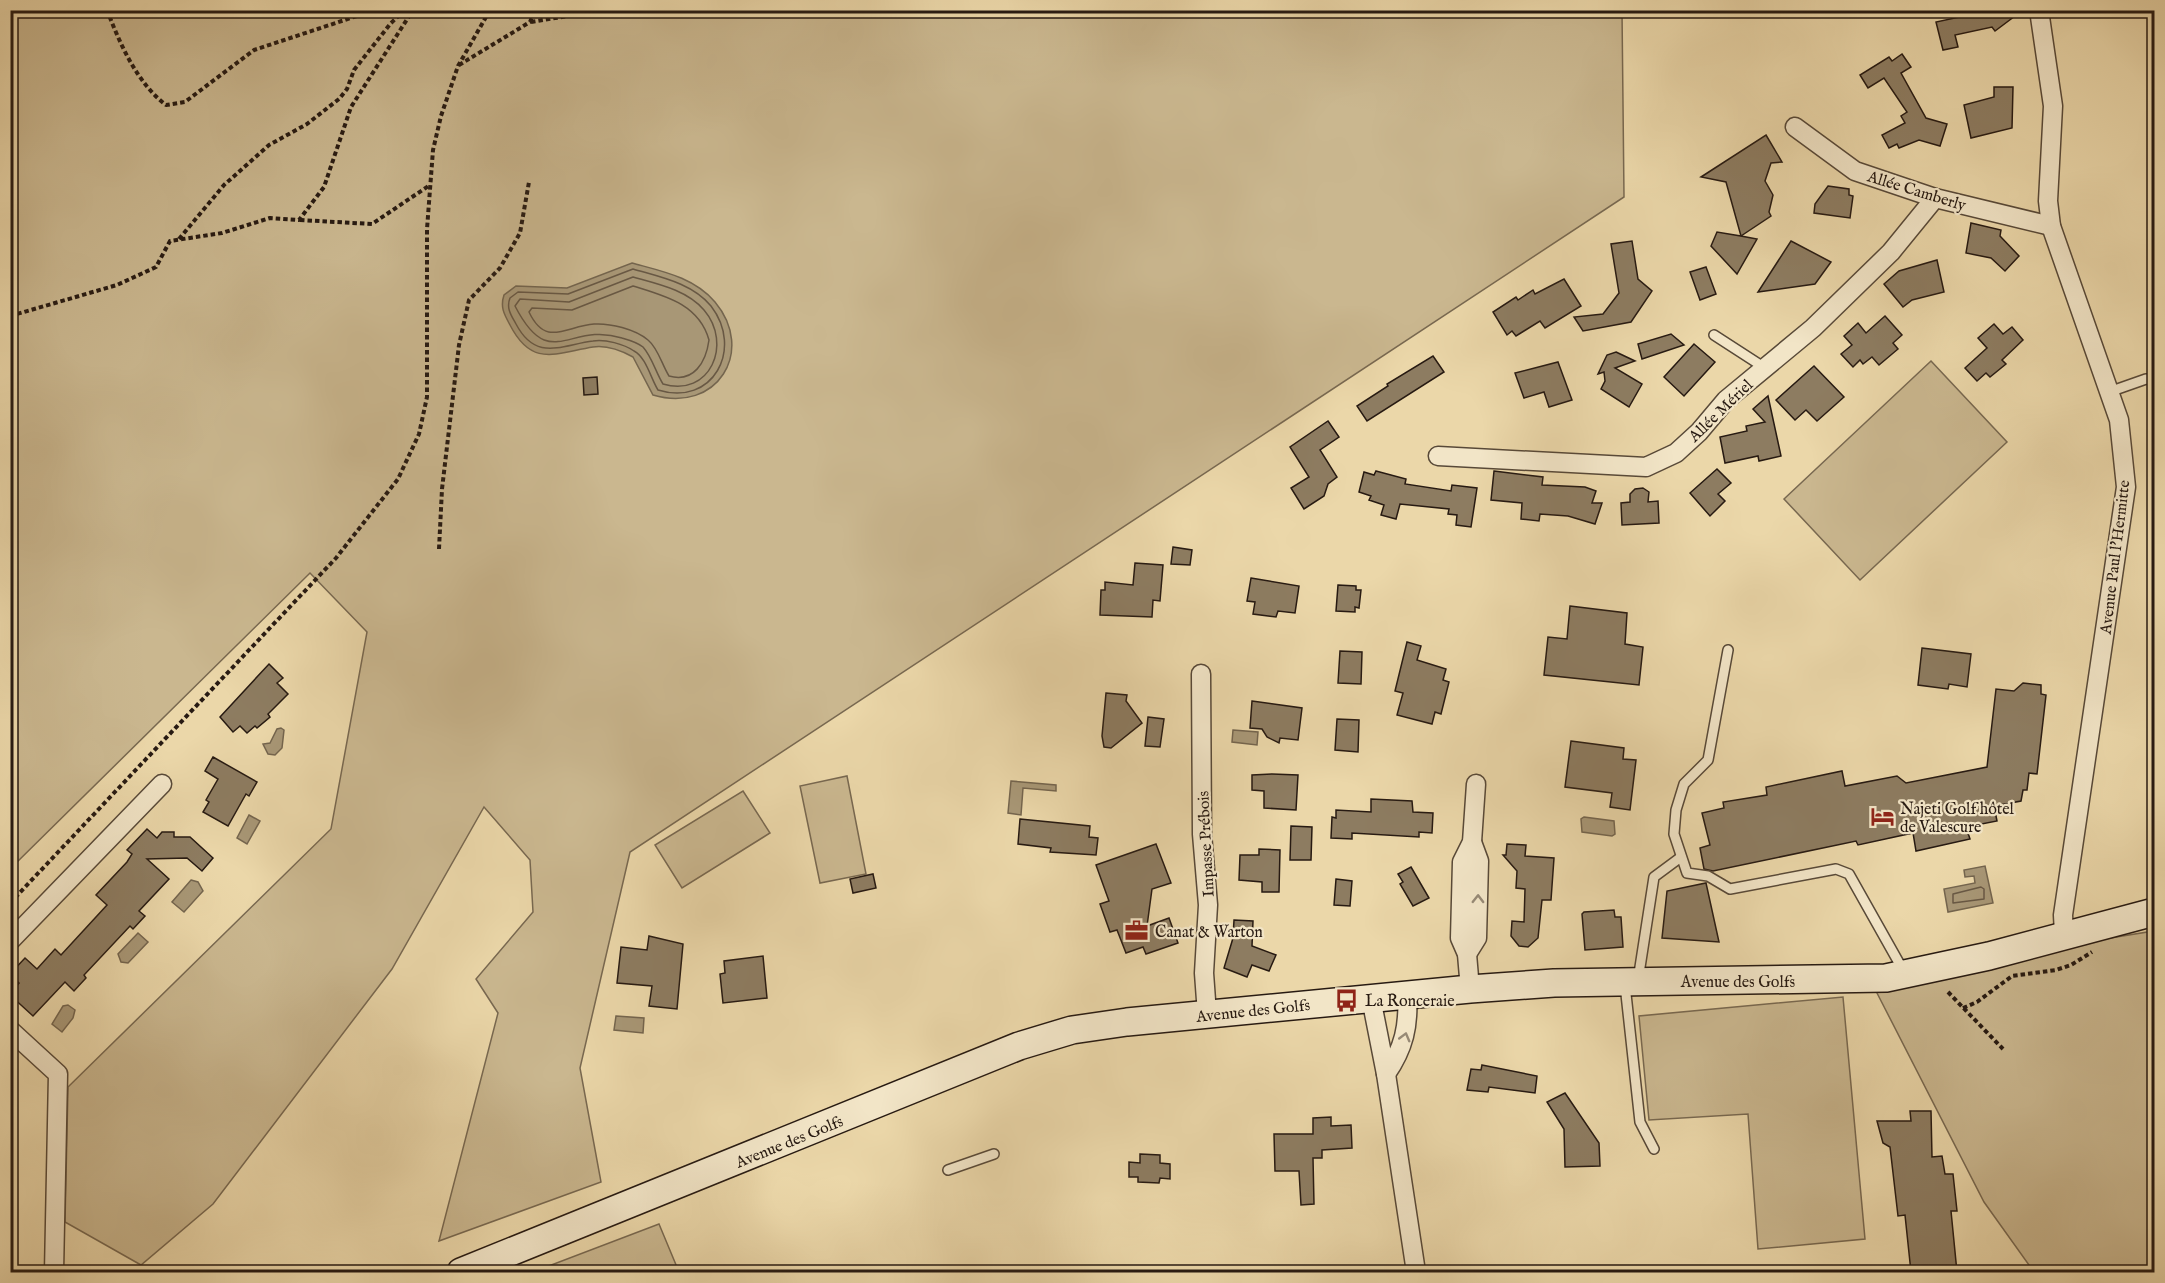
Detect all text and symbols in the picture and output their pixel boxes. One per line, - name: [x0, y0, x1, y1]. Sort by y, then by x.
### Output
- street label: Allée Camberly: [1864, 167, 1968, 216]
- street label: Allée Mériel: [1684, 375, 1758, 448]
- street label: Avenue Paul l'Hermitte: [2096, 479, 2135, 636]
- street label: Impasse Prébois: [1194, 790, 1220, 898]
- place label: Najeti Golf hôtel de Valescure: [1900, 800, 2015, 838]
- hotel icon: Najeti Golf hôtel de Valescure: [1869, 804, 1895, 830]
- one-way arrow: [1472, 894, 1484, 903]
- office icon: Canat & Warton: [1124, 918, 1150, 944]
- place label: Canat & Warton: [1155, 923, 1263, 943]
- street label: Avenue des Golfs: [1680, 973, 1796, 993]
- bus stop icon: La Ronceraie: [1334, 987, 1360, 1013]
- place label: La Ronceraie: [1365, 992, 1455, 1012]
- street label: Avenue des Golfs: [1194, 996, 1312, 1028]
- one-way arrow: [1397, 1032, 1410, 1042]
- street label: Avenue des Golfs: [732, 1112, 847, 1174]

